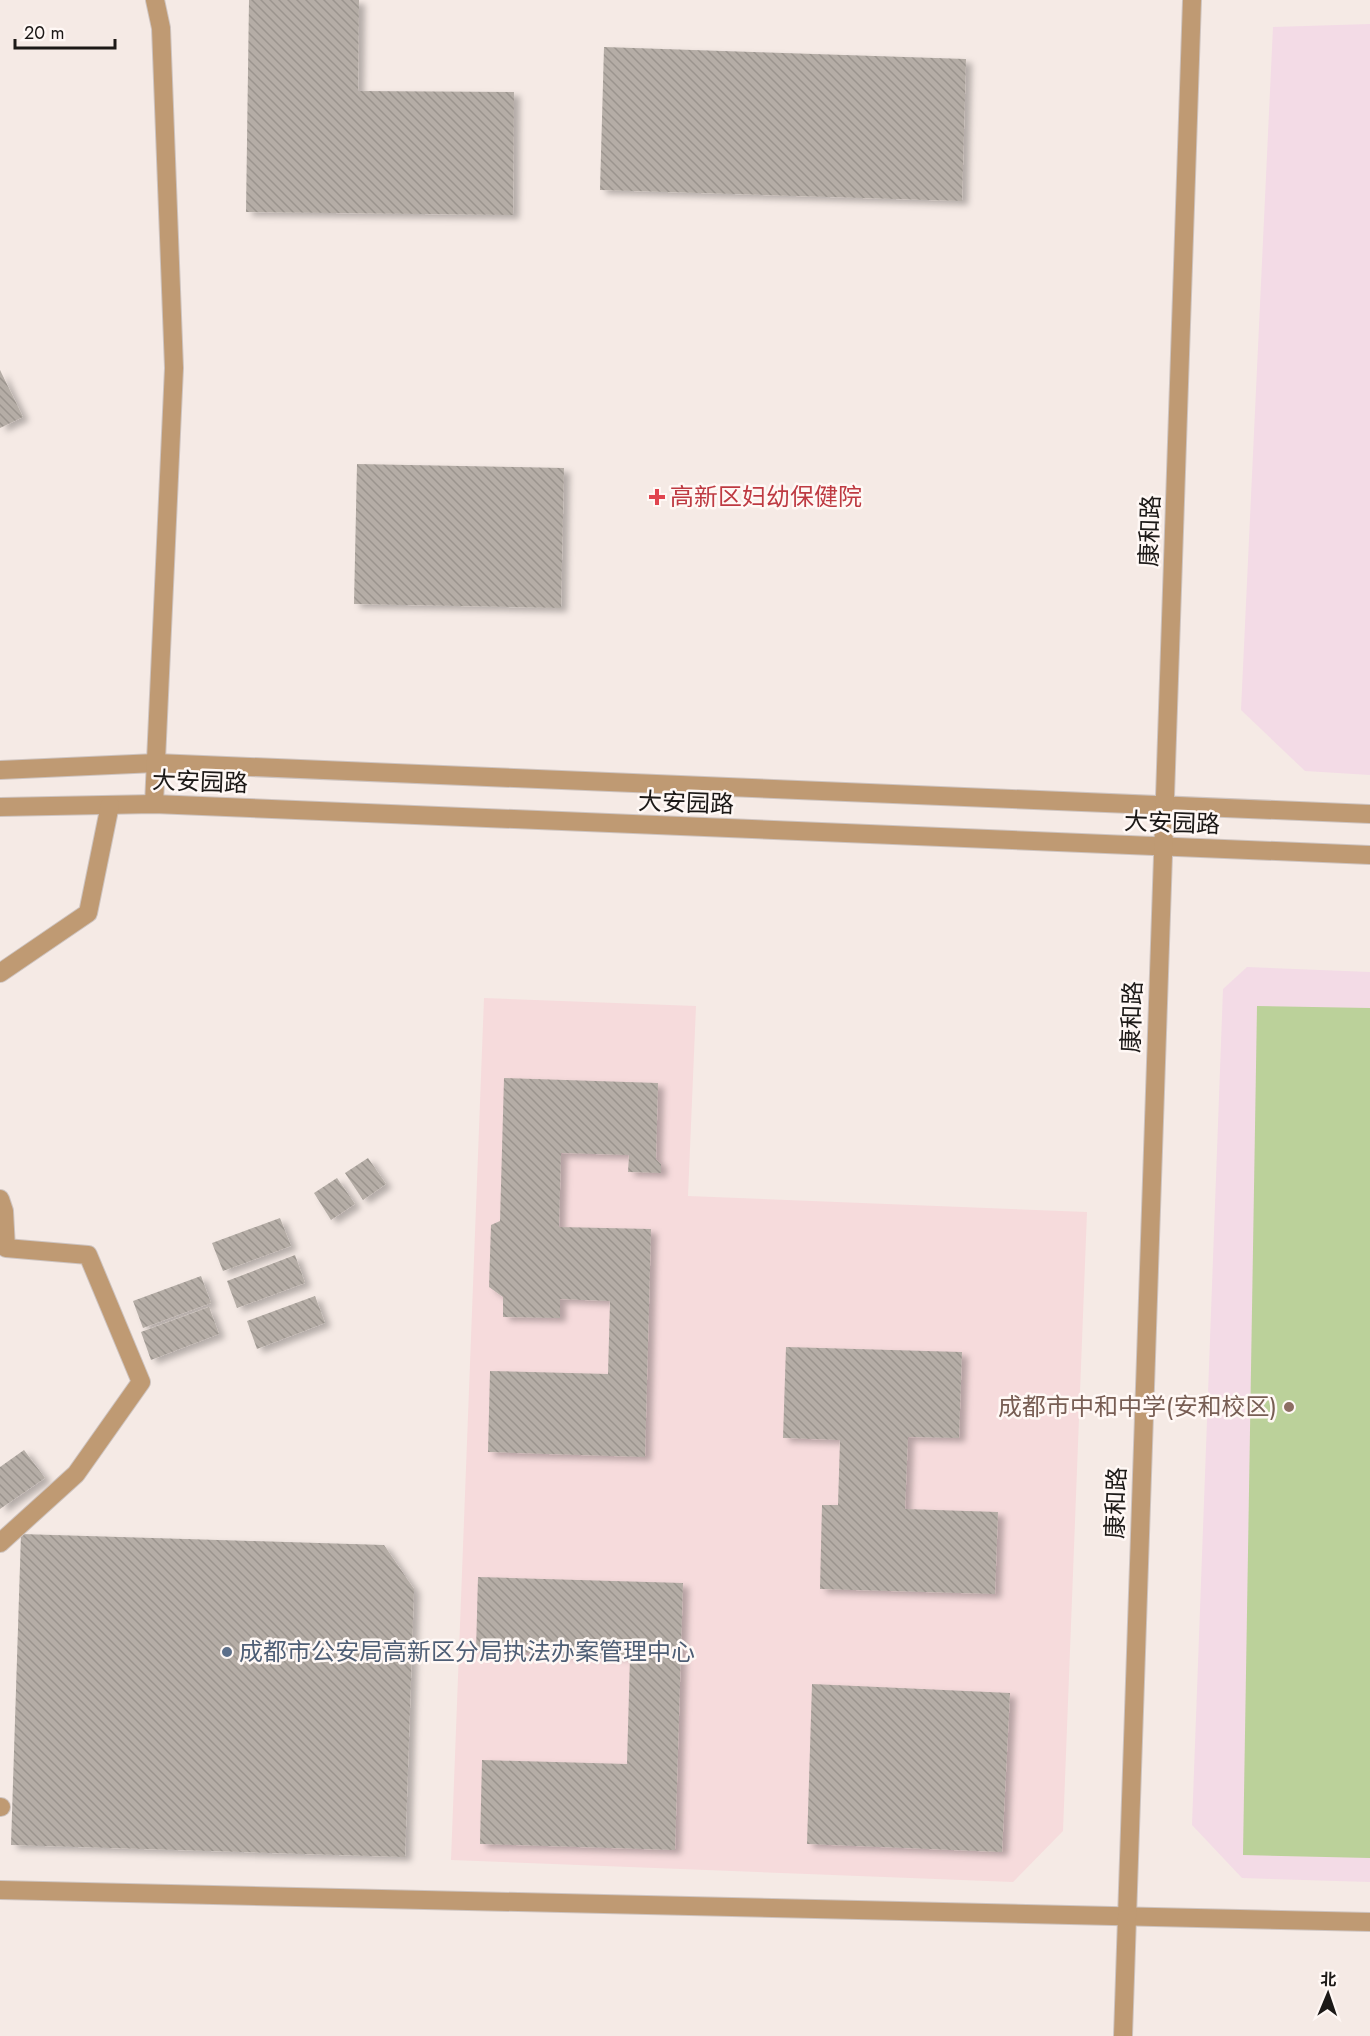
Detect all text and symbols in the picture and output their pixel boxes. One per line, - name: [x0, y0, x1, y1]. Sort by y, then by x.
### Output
- scale bar: [15, 12, 116, 50]
- text: 20 m: [24, 20, 64, 46]
- place label: 高新区妇幼保健院: [670, 479, 862, 514]
- marker: 高新区妇幼保健院: [648, 488, 666, 506]
- street label: 康和路: [1131, 494, 1168, 568]
- street label: 大安园路: [151, 762, 249, 801]
- street label: 大安园路: [637, 783, 735, 822]
- street label: 大安园路: [1123, 803, 1221, 842]
- street label: 康和路: [1113, 980, 1150, 1054]
- place label: 成都市中和中学(安和校区): [998, 1389, 1277, 1424]
- marker: 成都市中和中学(安和校区): [1282, 1400, 1296, 1414]
- street label: 康和路: [1097, 1466, 1134, 1540]
- place label: 成都市公安局高新区分局执法办案管理中心: [239, 1634, 695, 1669]
- marker: 成都市公安局高新区分局执法办案管理中心: [220, 1645, 234, 1659]
- north arrow: [1298, 1964, 1358, 2024]
- text: 北: [1320, 1968, 1337, 1991]

